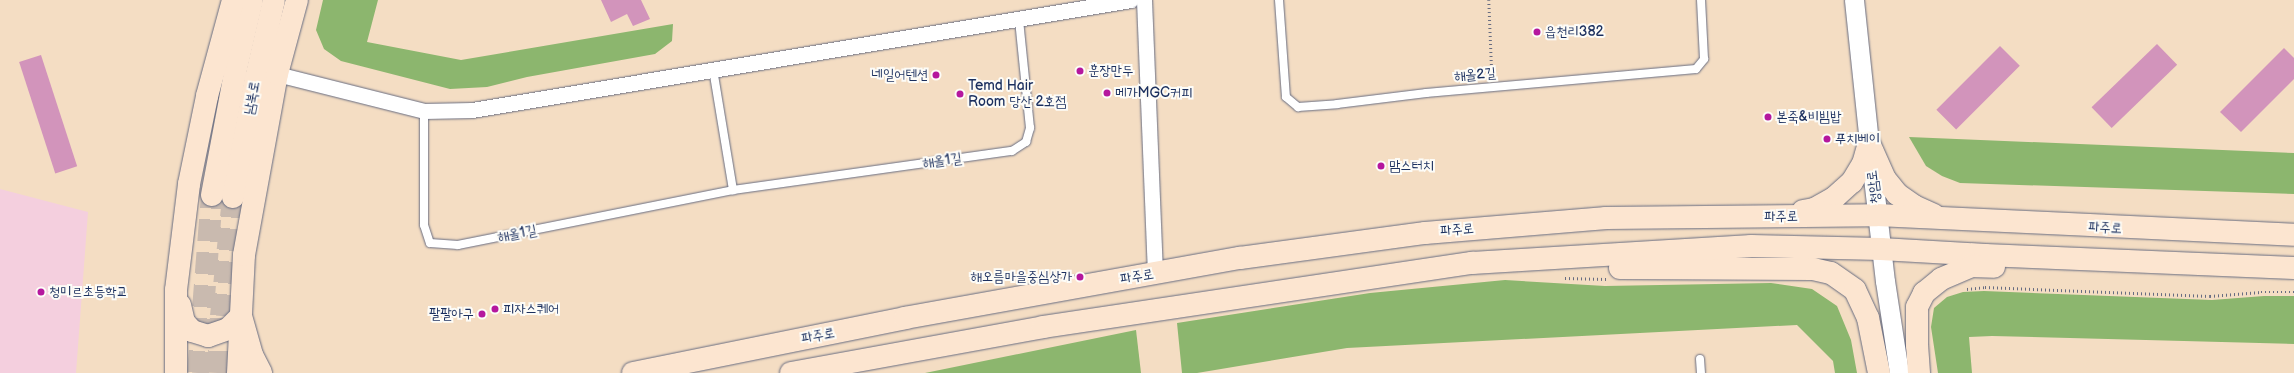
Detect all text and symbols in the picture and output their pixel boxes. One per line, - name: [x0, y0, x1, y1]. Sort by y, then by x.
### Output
- place label: 읍천리382: [1545, 24, 1604, 40]
- marker: 읍천리382: [1532, 27, 1542, 37]
- place label: 훈장만두: [1088, 63, 1133, 79]
- street label: 해올2길: [1453, 65, 1497, 85]
- marker: 훈장만두: [1075, 66, 1085, 76]
- place label: 네일어텐션: [872, 67, 928, 83]
- marker: 네일어텐션: [931, 70, 941, 80]
- place label: Temd Hair Room 당산 2호점: [968, 78, 1066, 110]
- street label: 남북로: [241, 80, 263, 116]
- place label: 메가MGC커피: [1115, 85, 1193, 101]
- marker: 메가MGC커피: [1102, 88, 1112, 98]
- marker: Temd Hair Room 당산 2호점: [955, 89, 965, 99]
- place label: 본죽&비빔밥: [1776, 109, 1842, 125]
- marker: 본죽&비빔밥: [1763, 112, 1773, 122]
- place label: 푸치베이: [1835, 131, 1880, 147]
- marker: 푸치베이: [1822, 134, 1832, 144]
- street label: 해올1길: [921, 150, 963, 172]
- place label: 맘스터치: [1389, 158, 1434, 174]
- marker: 맘스터치: [1376, 161, 1386, 171]
- street label: 청암로: [1864, 169, 1884, 205]
- street label: 파주로: [1764, 208, 1798, 226]
- street label: 파주로: [2088, 219, 2122, 237]
- street label: 파주로: [1439, 220, 1475, 240]
- street label: 해올1길: [496, 222, 538, 246]
- street label: 파주로: [1119, 266, 1155, 288]
- place label: 해오름마을중심상가: [971, 269, 1072, 285]
- marker: 해오름마을중심상가: [1075, 272, 1085, 282]
- place label: 청미르초등학교: [49, 284, 128, 300]
- marker: 청미르초등학교: [36, 287, 46, 297]
- place label: 피자스퀘어: [503, 301, 559, 317]
- marker: 피자스퀘어: [490, 304, 500, 314]
- place label: 팔팔아구: [429, 306, 474, 322]
- marker: 팔팔아구: [477, 309, 487, 319]
- street label: 파주로: [800, 325, 836, 347]

